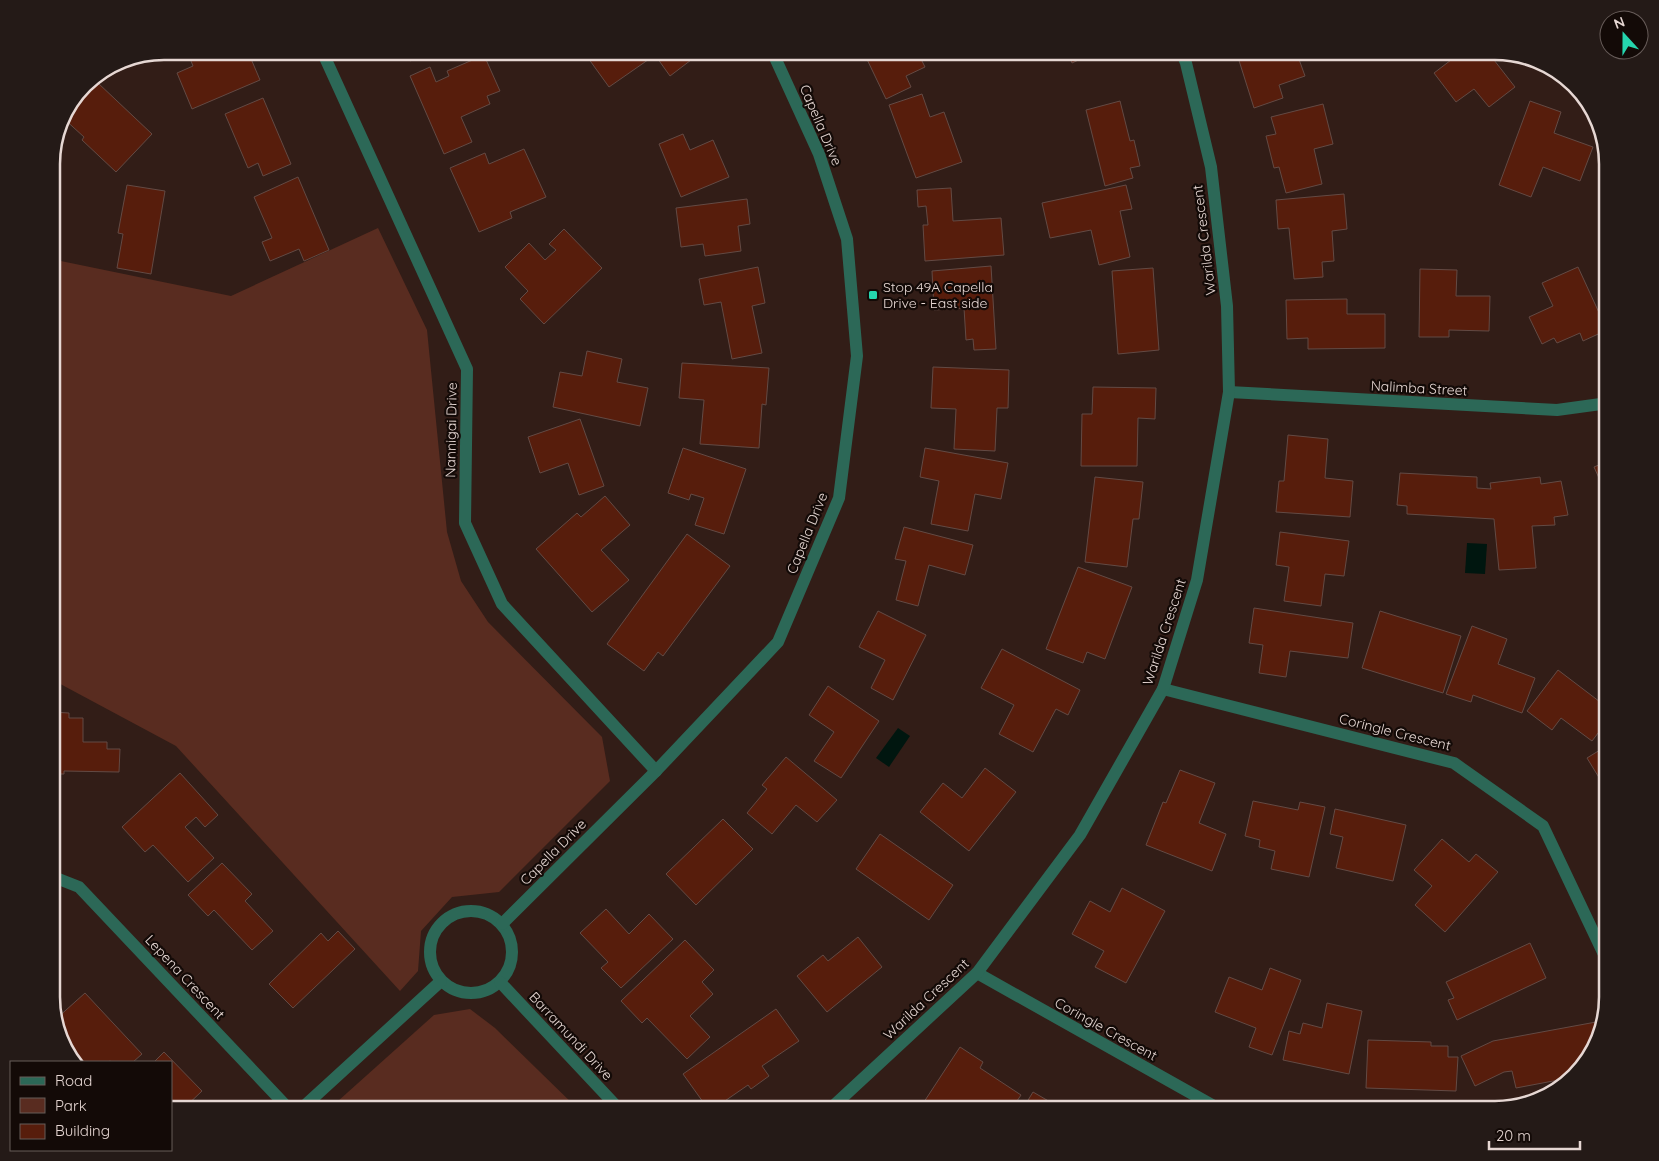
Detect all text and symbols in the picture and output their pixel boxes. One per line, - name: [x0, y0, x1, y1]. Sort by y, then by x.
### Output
- north arrow: [1599, 10, 1649, 60]
- text: N: [1611, 13, 1627, 33]
- street label: Capella Drive: [796, 82, 846, 168]
- street label: Warilda Crescent: [1188, 184, 1220, 296]
- place label: Stop 49A Capella Drive - East side: [883, 278, 993, 312]
- marker: Stop 49A Capella Drive - East side: [867, 289, 879, 301]
- street label: Nalimba Street: [1370, 376, 1468, 400]
- street label: Nannigai Drive: [441, 382, 461, 478]
- street label: Capella Drive: [782, 489, 832, 576]
- street label: Warilda Crescent: [1138, 576, 1190, 687]
- street label: Coringle Crescent: [1337, 709, 1453, 755]
- street label: Capella Drive: [516, 815, 590, 889]
- street label: Lepena Crescent: [141, 931, 229, 1023]
- street label: Warilda Crescent: [879, 954, 973, 1043]
- street label: Barramundi Drive: [525, 988, 617, 1084]
- street label: Coringle Crescent: [1052, 993, 1161, 1065]
- legend: [10, 1061, 172, 1151]
- text: Road: [55, 1071, 92, 1090]
- text: Park: [55, 1096, 87, 1115]
- scale bar: [1489, 1118, 1580, 1150]
- text: Building: [55, 1121, 110, 1140]
- text: 20 m: [1496, 1126, 1531, 1145]

